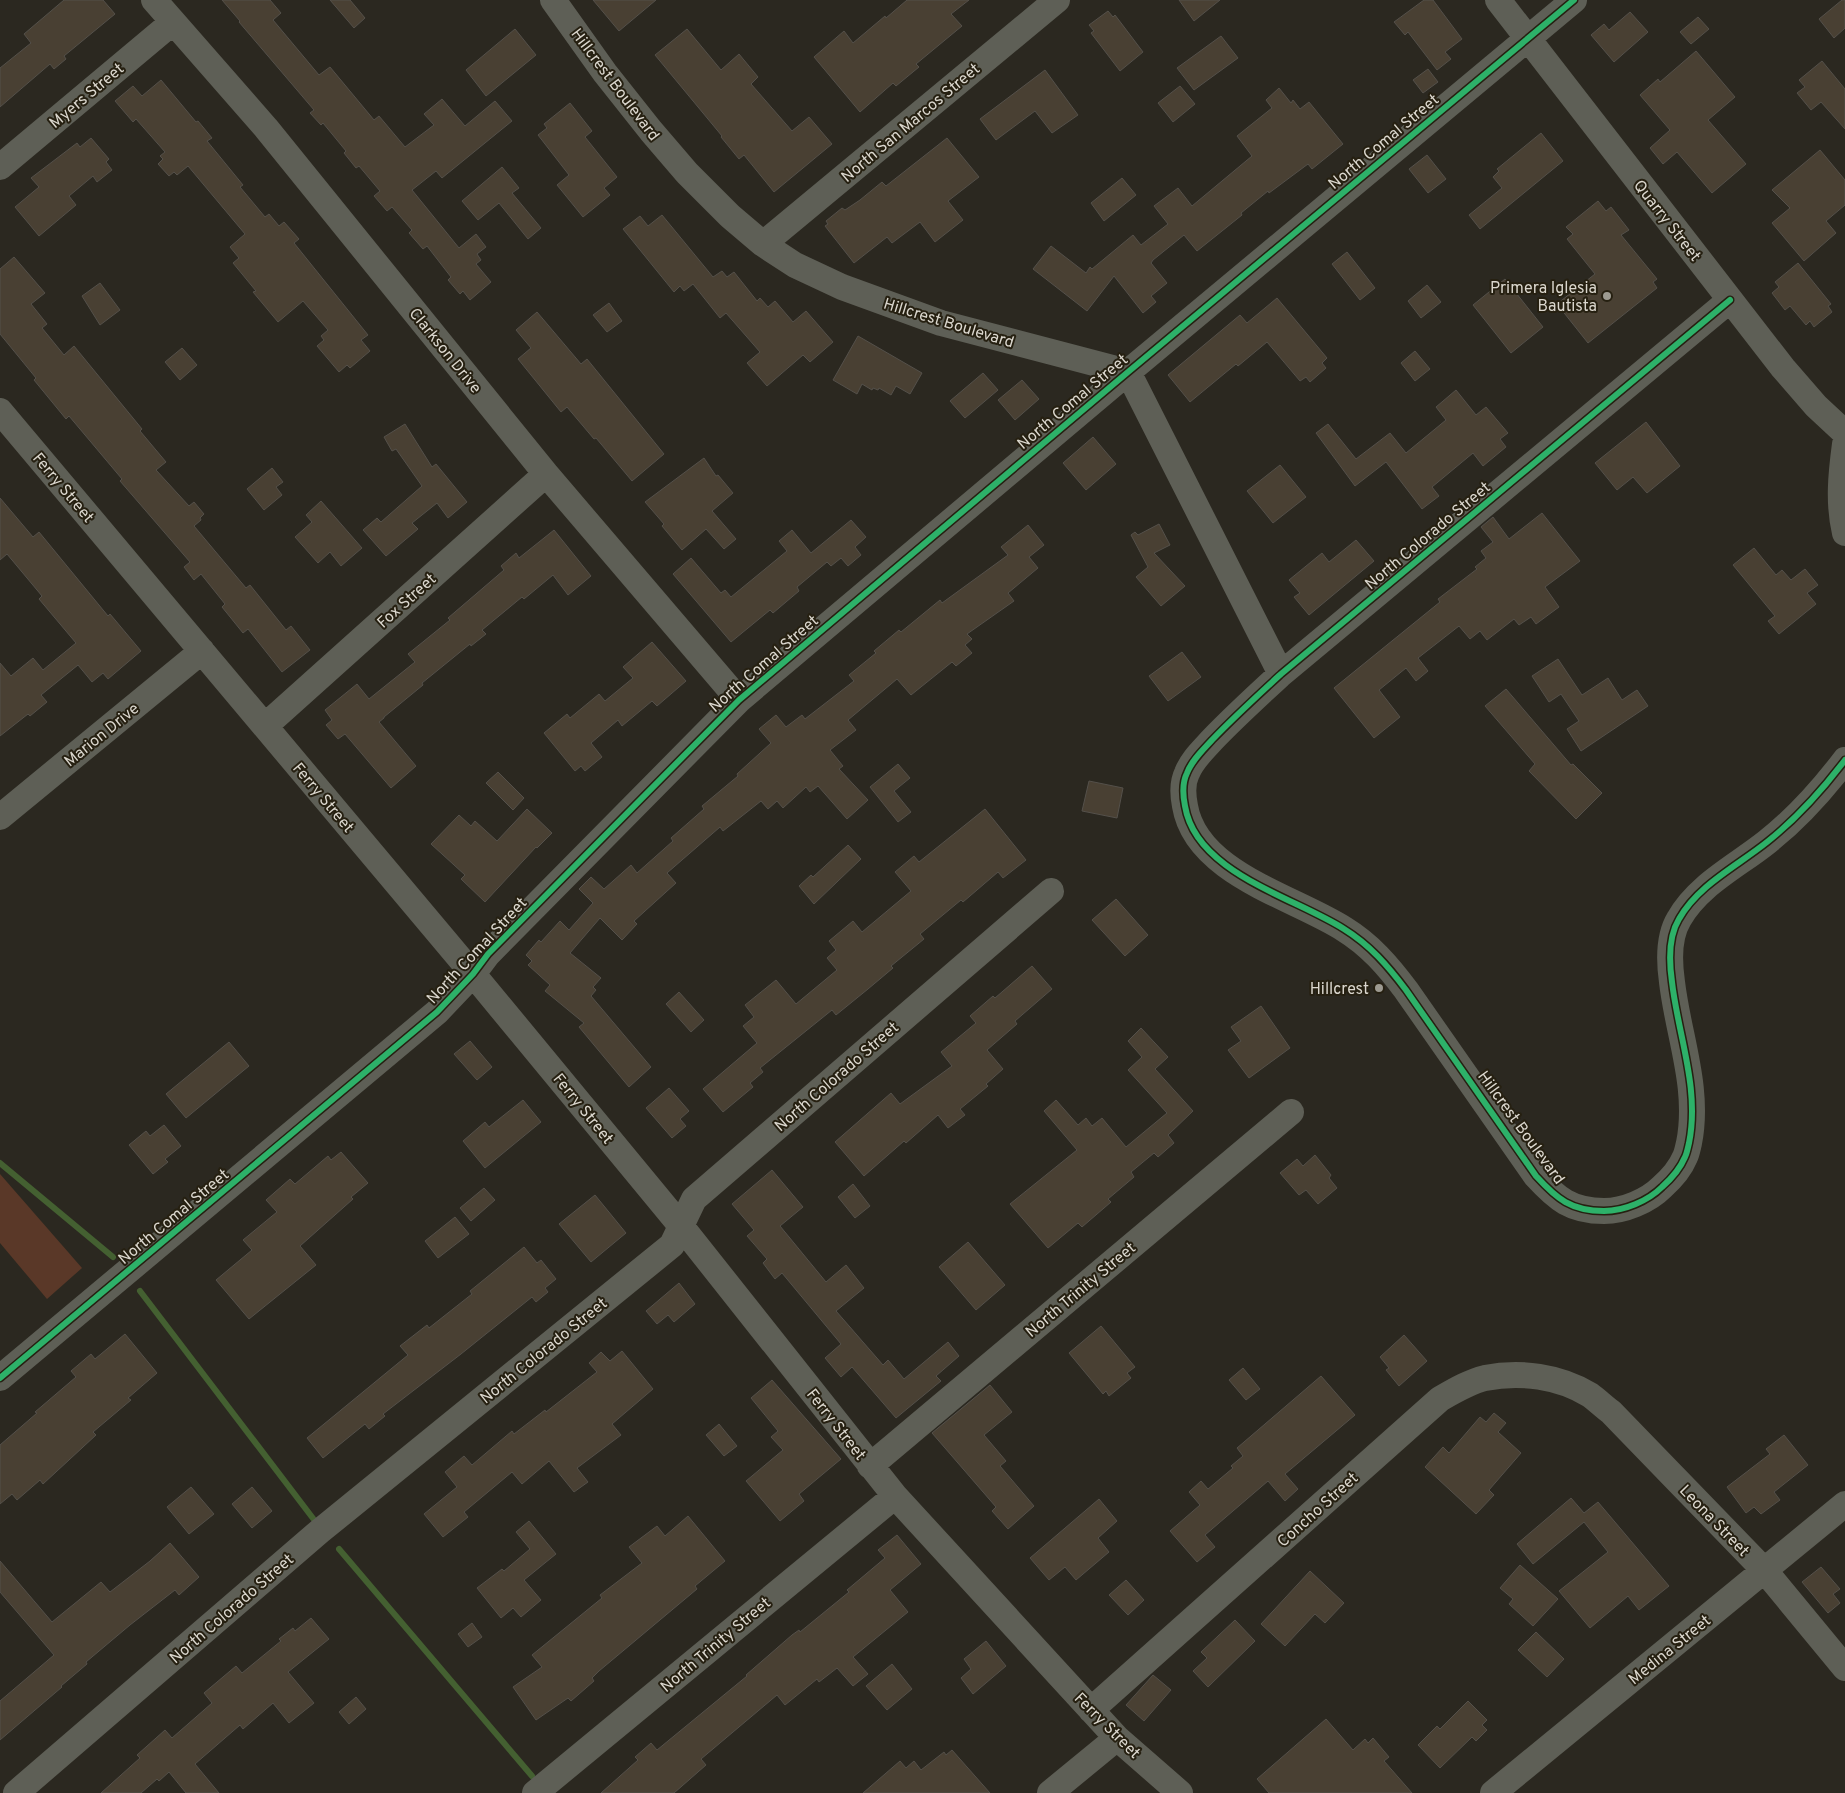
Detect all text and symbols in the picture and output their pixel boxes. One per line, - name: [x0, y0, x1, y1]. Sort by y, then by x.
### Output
- street label: Hillcrest Boulevard: [566, 25, 663, 145]
- street label: Myers Street: [46, 59, 129, 134]
- street label: North San Marcos Street: [838, 60, 985, 187]
- street label: North Comal Street: [1325, 90, 1444, 195]
- street label: Quarry Street: [1628, 176, 1705, 266]
- place label: Primera Iglesia Bautista: [1490, 279, 1597, 317]
- marker: Primera Iglesia Bautista: [1601, 290, 1613, 302]
- street label: Hillcrest Boulevard: [881, 295, 1016, 353]
- street label: Clarkson Drive: [404, 304, 485, 398]
- street label: North Comal Street: [1014, 350, 1133, 455]
- street label: Ferry Street: [27, 449, 98, 527]
- street label: North Colorado Street: [1361, 478, 1495, 595]
- street label: Fox Street: [374, 570, 441, 633]
- street label: North Comal Street: [705, 612, 823, 717]
- street label: Marion Drive: [61, 699, 144, 772]
- street label: Ferry Street: [287, 759, 358, 837]
- street label: North Comal Street: [423, 894, 532, 1009]
- place label: Hillcrest: [1310, 980, 1369, 1000]
- marker: Hillcrest: [1373, 982, 1385, 994]
- street label: North Colorado Street: [771, 1018, 903, 1137]
- street label: Hillcrest Boulevard: [1472, 1067, 1568, 1189]
- street label: Ferry Street: [548, 1070, 617, 1149]
- street label: North Comal Street: [115, 1165, 234, 1270]
- street label: North Trinity Street: [1022, 1239, 1140, 1342]
- street label: North Colorado Street: [477, 1294, 612, 1409]
- street label: Ferry Street: [801, 1385, 870, 1465]
- street label: Concho Street: [1274, 1469, 1363, 1552]
- street label: Leona Street: [1674, 1481, 1753, 1561]
- street label: North Colorado Street: [166, 1550, 298, 1669]
- street label: North Trinity Street: [657, 1594, 775, 1697]
- street label: Medina Street: [1625, 1611, 1715, 1690]
- street label: Ferry Street: [1069, 1689, 1144, 1764]

